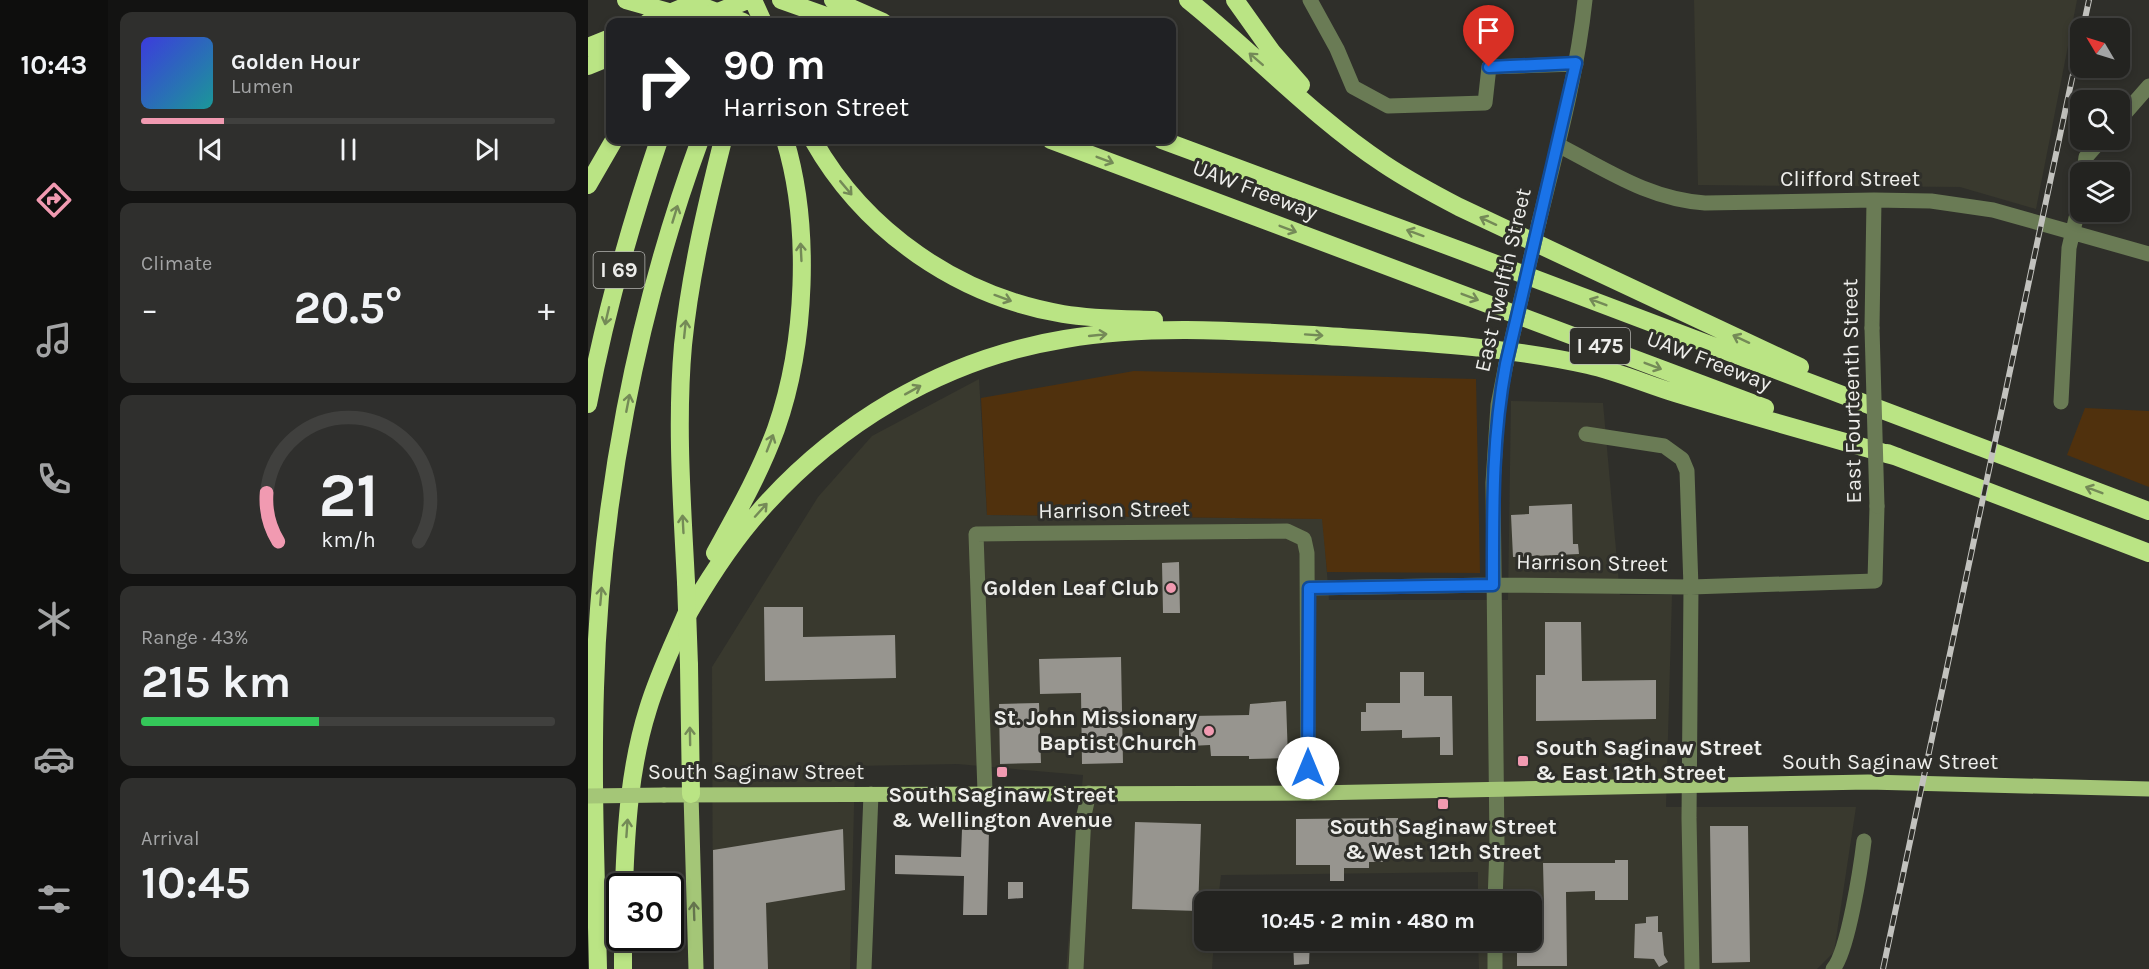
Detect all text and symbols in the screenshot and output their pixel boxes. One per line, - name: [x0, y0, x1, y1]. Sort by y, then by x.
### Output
- pin: [1463, 5, 1514, 67]
- icon: arrive: [1472, 14, 1505, 47]
- north arrow: [2070, 18, 2130, 78]
- map controls: [2070, 18, 2130, 222]
- text: 90 m: [723, 40, 826, 90]
- icon: right: [624, 42, 702, 120]
- text: 10:43: [21, 49, 87, 81]
- text: Golden Hour: [231, 49, 360, 75]
- one-way arrow: [1249, 52, 1264, 66]
- text: Lumen: [231, 75, 294, 98]
- button: search: [2070, 90, 2130, 150]
- text: Harrison Street: [723, 91, 909, 123]
- icon: previous: [194, 133, 227, 166]
- icon: pause: [332, 133, 365, 166]
- icon: next: [470, 133, 503, 166]
- street label: UAW Freeway: [1189, 154, 1321, 226]
- one-way arrow: [1096, 155, 1114, 166]
- button: layers: [2070, 162, 2130, 222]
- street label: Clifford Street: [1780, 166, 1920, 192]
- icon: directions: [33, 179, 75, 221]
- one-way arrow: [839, 179, 852, 195]
- street label: East Twelfth Street: [1469, 185, 1537, 375]
- one-way arrow: [670, 205, 681, 224]
- one-way arrow: [1480, 214, 1498, 226]
- one-way arrow: [1278, 224, 1297, 235]
- one-way arrow: [1406, 227, 1425, 238]
- one-way arrow: [795, 242, 806, 262]
- text: Climate: [141, 252, 212, 275]
- road number: I 69: [594, 252, 645, 288]
- street label: East Fourteenth Street: [1837, 278, 1867, 504]
- text: 20.5°: [293, 282, 403, 334]
- text: −: [141, 290, 158, 328]
- text: +: [538, 290, 555, 328]
- one-way arrow: [1461, 293, 1479, 304]
- one-way arrow: [993, 294, 1012, 305]
- one-way arrow: [1589, 296, 1608, 307]
- one-way arrow: [600, 307, 612, 326]
- icon: music: [33, 319, 75, 361]
- one-way arrow: [680, 319, 691, 339]
- street label: UAW Freeway: [1643, 325, 1775, 397]
- road number: I 475: [1570, 328, 1630, 364]
- one-way arrow: [1088, 329, 1108, 340]
- one-way arrow: [1304, 330, 1324, 341]
- one-way arrow: [1732, 333, 1750, 345]
- one-way arrow: [1643, 361, 1662, 372]
- one-way arrow: [903, 384, 921, 395]
- one-way arrow: [623, 393, 634, 413]
- one-way arrow: [765, 434, 776, 453]
- icon: phone: [33, 458, 75, 500]
- text: 21: [318, 459, 378, 532]
- one-way arrow: [2085, 484, 2104, 495]
- street label: Harrison Street: [1038, 496, 1190, 524]
- one-way arrow: [754, 503, 768, 518]
- one-way arrow: [677, 514, 688, 534]
- text: km/h: [321, 527, 375, 552]
- street label: Harrison Street: [1516, 549, 1668, 577]
- place label: Golden Leaf Club: [984, 575, 1159, 601]
- marker: Golden Leaf Club: [1164, 581, 1178, 595]
- one-way arrow: [595, 586, 606, 606]
- icon: climate: [33, 598, 75, 640]
- text: Range · 43%: [141, 626, 248, 649]
- text: 215 km: [141, 656, 291, 708]
- place label: St. John Missionary Baptist Church: [993, 705, 1197, 756]
- marker: St. John Missionary Baptist Church: [1202, 724, 1216, 738]
- one-way arrow: [684, 726, 696, 746]
- place label: South Saginaw Street & East 12th Street: [1535, 735, 1763, 786]
- position arrow: [1276, 736, 1340, 800]
- icon: car: [33, 738, 75, 780]
- street label: South Saginaw Street: [1782, 749, 1998, 775]
- marker: South Saginaw Street & East 12th Street: [1516, 754, 1530, 768]
- street label: South Saginaw Street: [648, 759, 864, 785]
- marker: South Saginaw Street & Wellington Avenue: [995, 765, 1009, 779]
- place label: South Saginaw Street & Wellington Avenue: [888, 782, 1116, 833]
- marker: South Saginaw Street & West 12th Street: [1436, 797, 1450, 811]
- place label: South Saginaw Street & West 12th Street: [1329, 814, 1557, 865]
- one-way arrow: [622, 819, 633, 839]
- text: Arrival: [141, 827, 200, 850]
- text: 10:45: [141, 857, 251, 909]
- speed limit sign: 30: [606, 873, 684, 951]
- icon: filters: [33, 878, 75, 920]
- one-way arrow: [689, 901, 700, 921]
- text: 10:45 · 2 min · 480 m: [1261, 908, 1475, 934]

